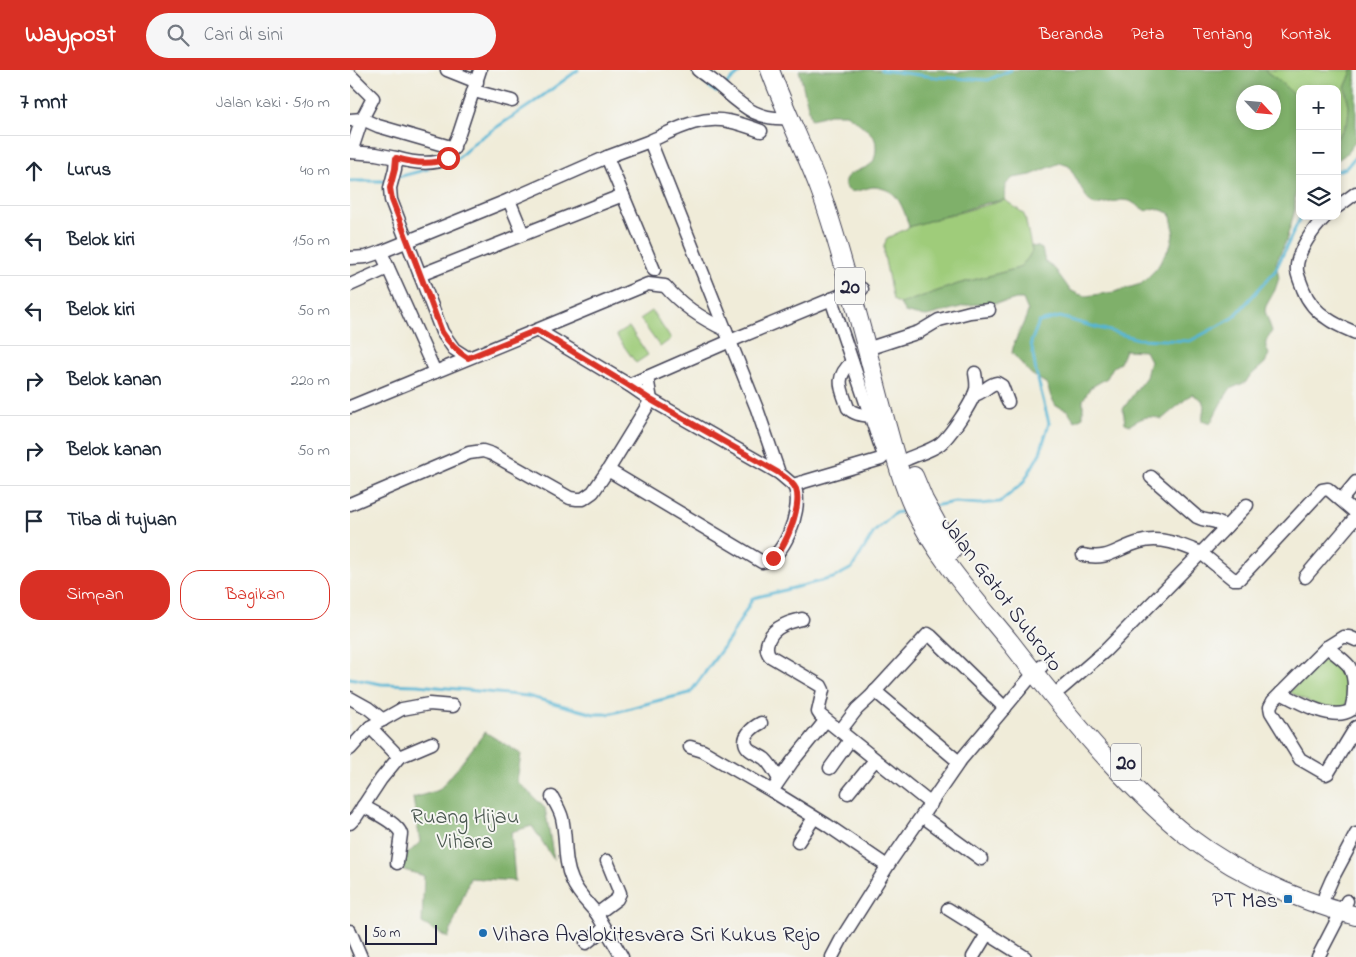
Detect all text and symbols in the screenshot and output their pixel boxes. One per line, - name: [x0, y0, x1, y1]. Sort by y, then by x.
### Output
- search box: [146, 13, 496, 58]
- text: Waypost: [25, 18, 116, 53]
- icon: search: [164, 21, 192, 49]
- text: Cari di sini: [204, 22, 283, 49]
- text: Beranda: [1039, 22, 1103, 48]
- text: Peta: [1131, 22, 1164, 48]
- text: Tentang: [1192, 22, 1252, 48]
- text: Kontak: [1280, 22, 1331, 48]
- north arrow: [1236, 85, 1281, 130]
- map controls: [1296, 85, 1341, 220]
- button: +: [1296, 85, 1341, 130]
- text: 7 mnt: [20, 88, 68, 118]
- text: Jalan kaki · 510 m: [216, 91, 330, 115]
- button: −: [1296, 130, 1341, 175]
- route start: [437, 147, 460, 170]
- icon: ahead: [20, 157, 48, 185]
- text: Lurus: [67, 157, 111, 184]
- text: 40 m: [300, 159, 330, 183]
- button: layers: [1296, 175, 1341, 220]
- icon: left: [20, 227, 48, 255]
- text: Belok kiri: [67, 227, 135, 254]
- text: 150 m: [292, 229, 330, 253]
- road number: 20: [835, 268, 865, 305]
- icon: left: [20, 297, 48, 325]
- text: Belok kiri: [67, 297, 135, 324]
- text: 50 m: [298, 299, 330, 323]
- icon: right: [20, 367, 48, 395]
- text: Belok kanan: [67, 367, 161, 394]
- text: 220 m: [291, 369, 330, 393]
- icon: right: [20, 437, 48, 465]
- text: Belok kanan: [67, 437, 161, 464]
- text: 50 m: [298, 439, 330, 463]
- icon: arrive: [20, 507, 48, 535]
- text: Tiba di tujuan: [67, 507, 177, 534]
- street label: Jalan Gatot Subroto: [931, 510, 1070, 679]
- route end: [762, 547, 785, 570]
- button: Simpan: [20, 570, 170, 620]
- button: Bagikan: [180, 570, 330, 620]
- road number: 20: [1111, 744, 1141, 780]
- park label: Ruang Hijau Vihara: [411, 802, 519, 859]
- place label: PT Mas: [1212, 886, 1278, 918]
- marker: PT Mas: [1282, 893, 1294, 905]
- place label: Vihara Avalokitesvara Sri Kukus Rejo: [492, 920, 820, 952]
- scale bar: [365, 922, 438, 945]
- text: 50 m: [372, 923, 400, 944]
- marker: Vihara Avalokitesvara Sri Kukus Rejo: [477, 927, 489, 939]

